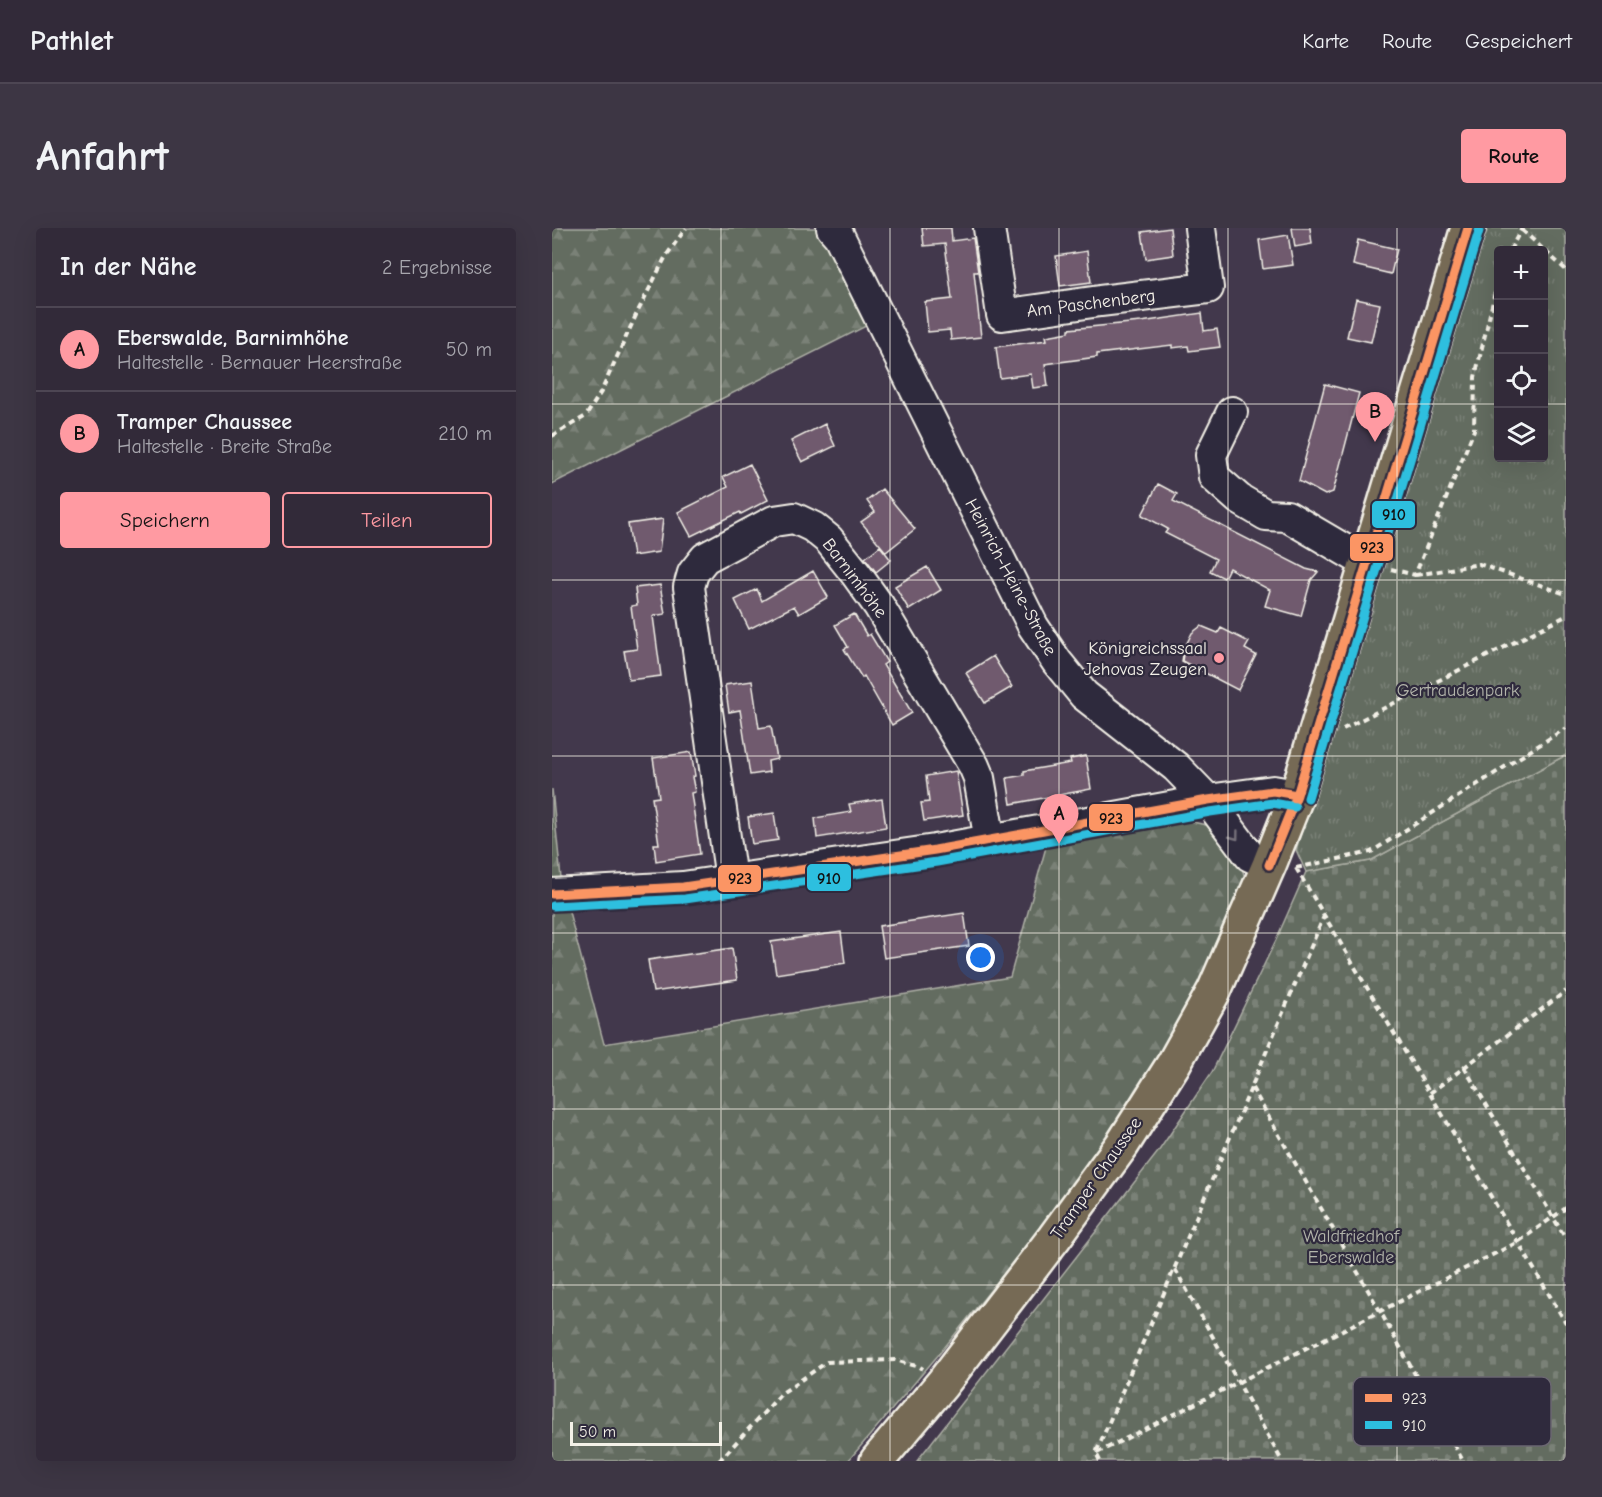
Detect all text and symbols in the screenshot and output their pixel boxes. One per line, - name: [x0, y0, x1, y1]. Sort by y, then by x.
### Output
- text: Pathlet: [30, 25, 113, 57]
- text: Karte: [1302, 29, 1349, 53]
- text: Route: [1382, 29, 1432, 53]
- text: Gespeichert: [1465, 29, 1572, 53]
- button: Route: [1461, 129, 1566, 183]
- text: Anfahrt: [36, 132, 169, 181]
- map controls: [1494, 246, 1548, 462]
- button: +: [1494, 246, 1548, 300]
- text: In der Nähe: [60, 252, 197, 282]
- text: 2 Ergebnisse: [382, 256, 492, 279]
- street label: Am Paschenberg: [1026, 285, 1157, 322]
- button: −: [1494, 300, 1548, 354]
- text: Eberswalde, Barnimhöhe: [117, 325, 349, 351]
- text: A: [74, 338, 85, 361]
- text: 50 m: [446, 338, 492, 361]
- text: Haltestelle · Bernauer Heerstraße: [117, 351, 402, 374]
- button: locate: [1494, 354, 1548, 408]
- pin: B: [1356, 392, 1394, 442]
- button: layers: [1494, 408, 1548, 462]
- text: Tramper Chaussee: [117, 409, 292, 435]
- text: B: [73, 422, 86, 445]
- text: 210 m: [438, 422, 492, 445]
- text: Haltestelle · Breite Straße: [117, 435, 332, 458]
- button: Speichern: [60, 492, 270, 548]
- button: Teilen: [282, 492, 492, 548]
- street label: Heinrich-Heine-Straße: [960, 495, 1061, 659]
- line badge: 910: [1371, 500, 1416, 529]
- text: 910: [1382, 506, 1406, 524]
- line badge: 923: [1349, 533, 1394, 562]
- street label: Barnimhöhe: [818, 534, 891, 622]
- text: 923: [1360, 539, 1384, 557]
- place label: Königreichssaal Jehovas Zeugen: [1084, 638, 1207, 680]
- marker: Königreichssaal Jehovas Zeugen: [1212, 651, 1226, 665]
- park label: Gertraudenpark: [1397, 680, 1520, 701]
- pin: A: [1040, 794, 1078, 844]
- line badge: 923: [1088, 803, 1134, 832]
- text: 923: [1099, 810, 1123, 828]
- one-way arrow: [1228, 830, 1239, 841]
- line badge: 910: [806, 863, 852, 892]
- line badge: 923: [717, 864, 762, 893]
- text: 923: [728, 870, 752, 888]
- text: 910: [817, 870, 841, 888]
- your location: [966, 943, 995, 972]
- street label: Tramper Chaussee: [1046, 1113, 1146, 1243]
- park label: Waldfriedhof Eberswalde: [1303, 1226, 1400, 1268]
- legend: [1353, 1377, 1551, 1446]
- text: 923: [1402, 1390, 1427, 1408]
- text: 910: [1402, 1417, 1427, 1435]
- scale bar: [570, 1419, 722, 1446]
- text: 50 m: [579, 1423, 616, 1441]

